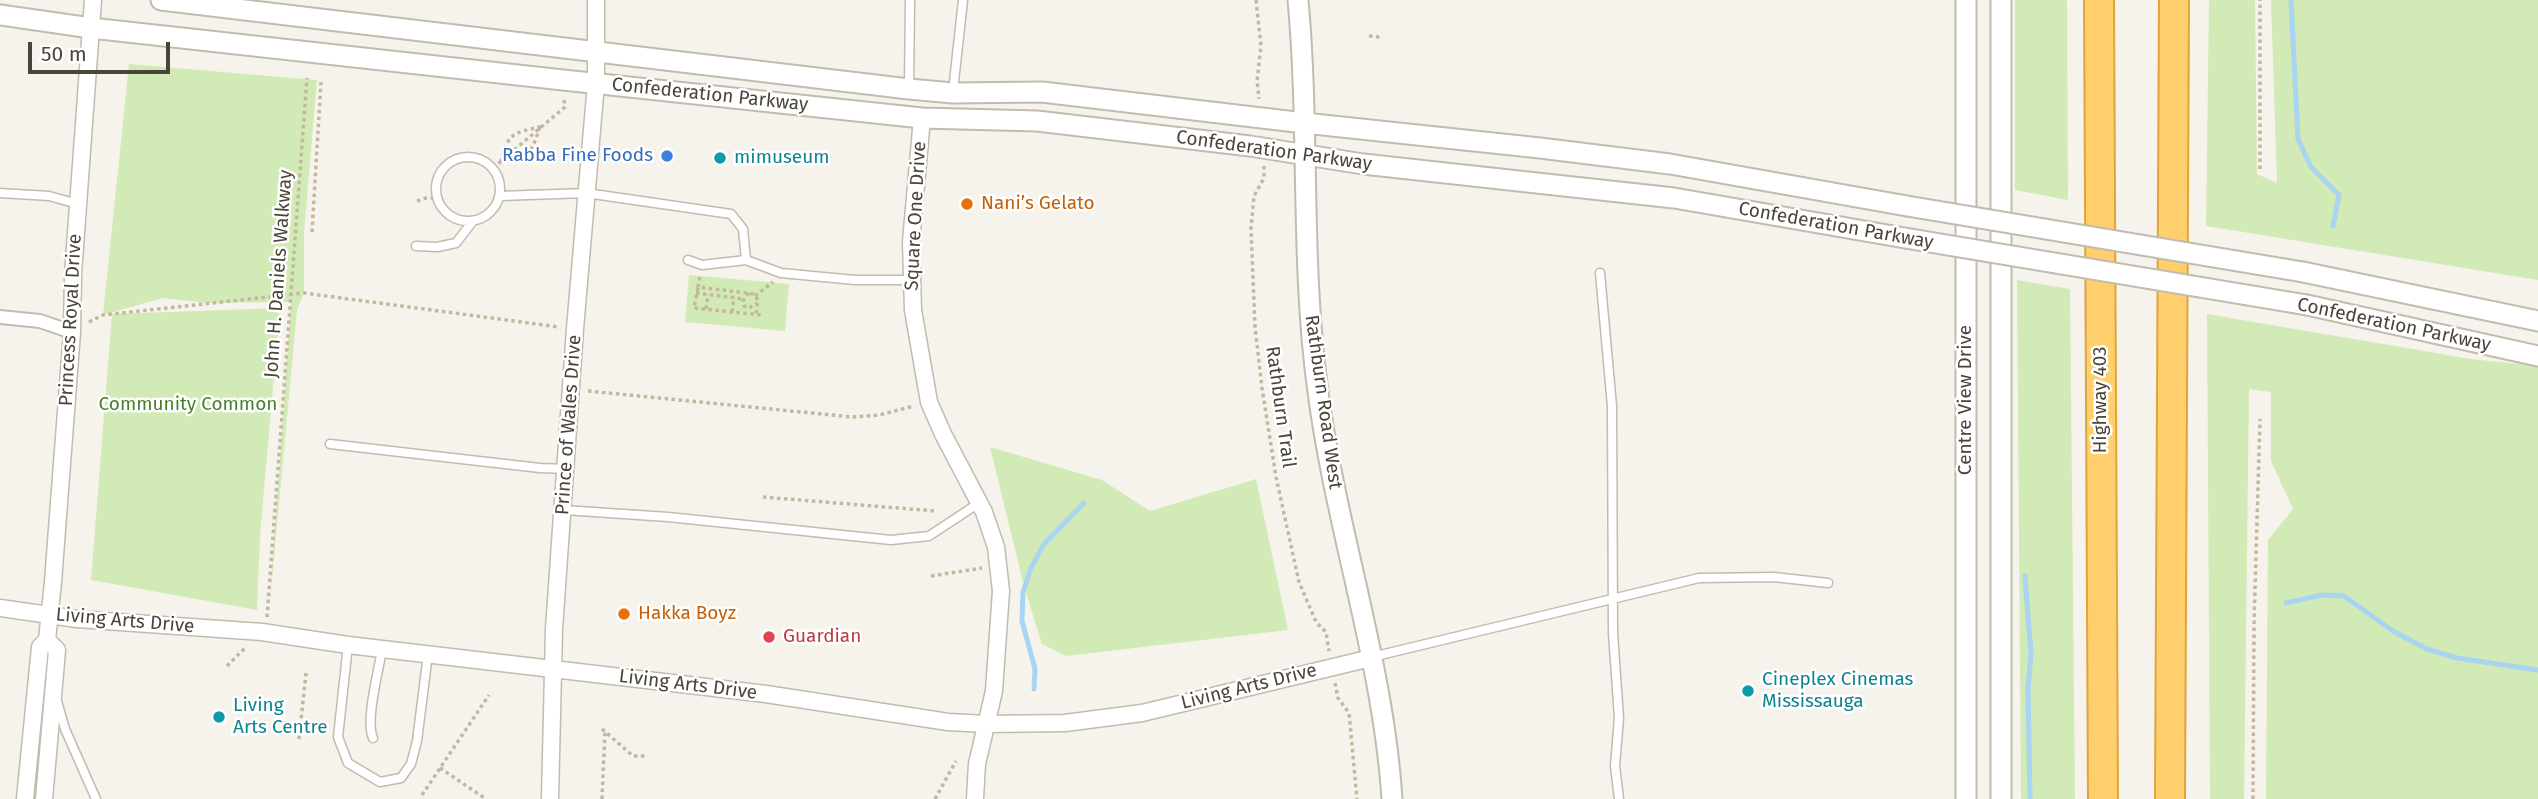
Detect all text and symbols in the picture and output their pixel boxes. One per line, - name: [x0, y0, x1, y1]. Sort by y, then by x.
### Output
- scale bar: [32, 28, 173, 72]
- text: 50 m: [41, 41, 87, 67]
- street label: Confederation Parkway: [611, 73, 809, 117]
- street label: Confederation Parkway: [1175, 126, 1373, 176]
- street label: Square One Drive: [901, 141, 931, 291]
- place label: Rabba Fine Foods: [502, 145, 653, 167]
- place label: mimuseum: [734, 147, 830, 169]
- marker: Rabba Fine Foods: [659, 148, 675, 164]
- marker: mimuseum: [712, 150, 728, 166]
- street label: John H. Daniels Walkway: [260, 169, 298, 379]
- place label: Nani’s Gelato: [981, 193, 1095, 215]
- marker: Nani’s Gelato: [959, 196, 975, 212]
- street label: Confederation Parkway: [1737, 198, 1935, 254]
- street label: Princess Royal Drive: [55, 233, 87, 407]
- street label: Confederation Parkway: [2295, 293, 2493, 357]
- street label: Rathburn Road West: [1299, 313, 1347, 491]
- street label: Centre View Drive: [1955, 325, 1977, 475]
- street label: Prince of Wales Drive: [551, 334, 587, 516]
- street label: Rathburn Trail: [1260, 345, 1300, 469]
- street label: Highway 403: [2090, 346, 2112, 454]
- park label: Community Common: [99, 394, 277, 416]
- place label: Hakka Boyz: [638, 603, 736, 625]
- street label: Living Arts Drive: [55, 604, 195, 638]
- marker: Hakka Boyz: [616, 606, 632, 622]
- place label: Guardian: [783, 626, 861, 648]
- marker: Guardian: [761, 629, 777, 645]
- street label: Living Arts Drive: [1179, 659, 1319, 715]
- street label: Living Arts Drive: [618, 665, 758, 705]
- place label: Cineplex Cinemas Mississauga: [1762, 669, 1913, 713]
- marker: Cineplex Cinemas Mississauga: [1740, 683, 1756, 699]
- place label: Living Arts Centre: [233, 695, 328, 739]
- marker: Living Arts Centre: [211, 709, 227, 725]

